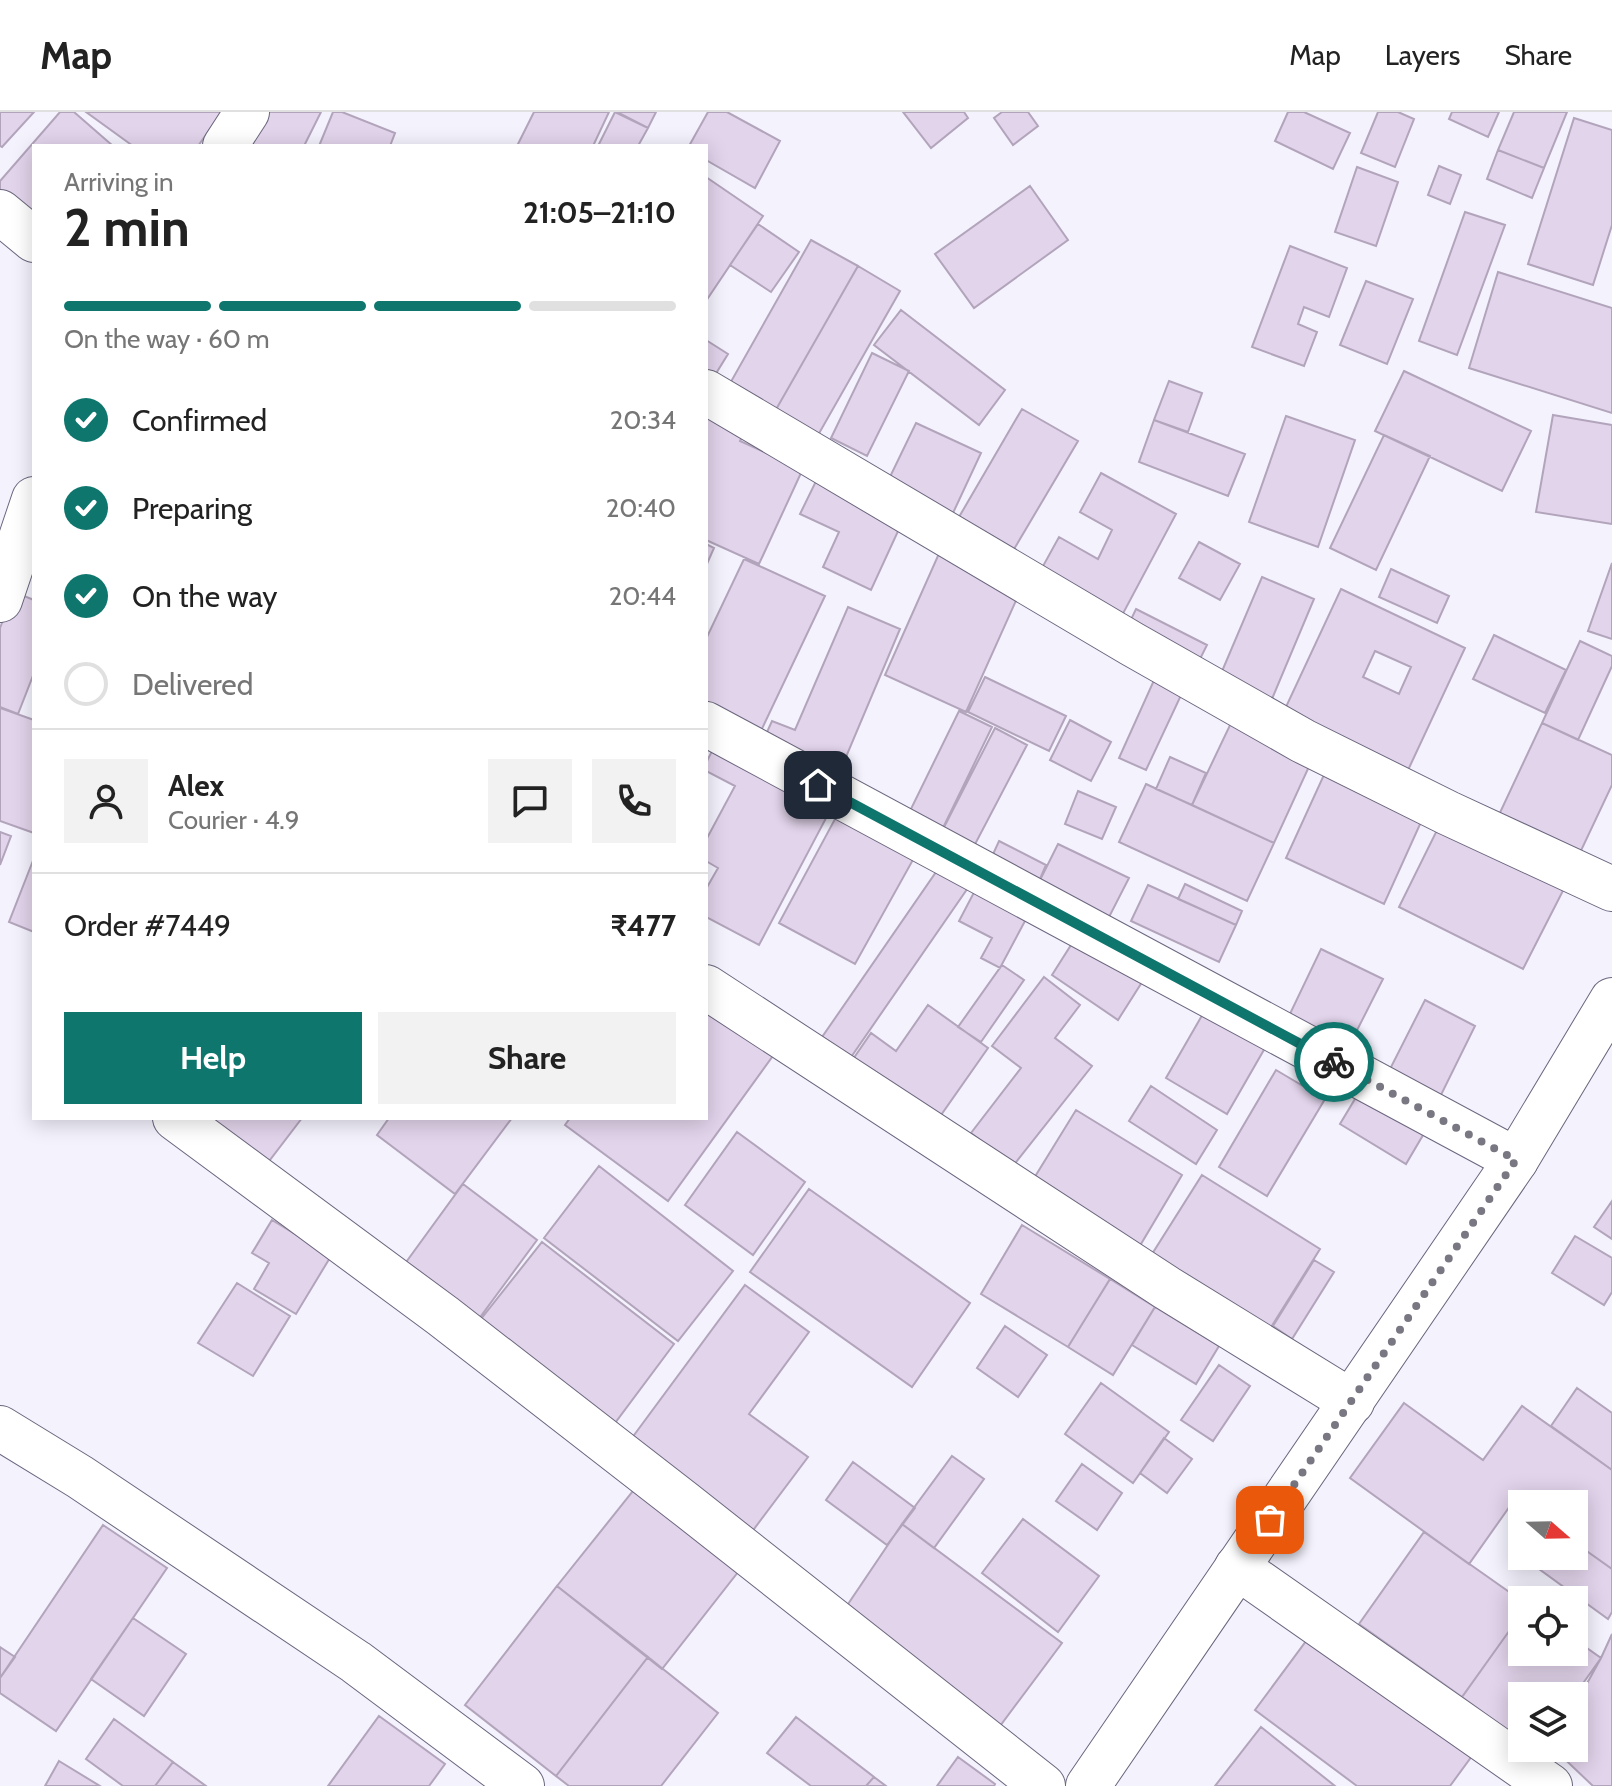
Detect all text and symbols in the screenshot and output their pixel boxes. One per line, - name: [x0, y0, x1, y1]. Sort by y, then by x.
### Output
- text: Map: [40, 32, 112, 79]
- text: Map: [1289, 38, 1341, 72]
- text: Layers: [1385, 38, 1460, 72]
- text: Share: [1504, 38, 1572, 72]
- text: Arriving in: [64, 166, 174, 198]
- text: 21:05–21:10: [523, 194, 676, 231]
- text: 2 min: [64, 196, 190, 259]
- text: On the way · 60 m: [64, 323, 270, 355]
- icon: check: [64, 398, 108, 442]
- text: Confirmed: [132, 402, 267, 439]
- text: 20:34: [610, 404, 676, 436]
- icon: check: [64, 486, 108, 530]
- text: Preparing: [132, 490, 252, 527]
- text: 20:40: [606, 492, 676, 524]
- icon: check: [64, 574, 108, 618]
- text: On the way: [132, 578, 277, 615]
- text: 20:44: [609, 580, 676, 612]
- text: Delivered: [132, 666, 253, 703]
- pin: [784, 751, 852, 819]
- button: person: [64, 759, 148, 843]
- button: chat: [488, 759, 572, 843]
- button: phone: [592, 759, 676, 843]
- icon: home: [796, 763, 840, 807]
- text: Alex: [168, 767, 224, 804]
- text: Courier · 4.9: [168, 804, 300, 836]
- text: Order #7449: [64, 907, 231, 944]
- text: ₹477: [610, 907, 676, 944]
- button: Help: [64, 1012, 362, 1104]
- button: Share: [378, 1012, 676, 1104]
- courier: [1294, 1022, 1374, 1102]
- icon: bike: [1312, 1040, 1356, 1084]
- pin: [1236, 1486, 1304, 1554]
- north arrow: [1508, 1490, 1588, 1570]
- map controls: [1508, 1490, 1588, 1762]
- icon: bag: [1248, 1498, 1292, 1542]
- button: locate: [1508, 1586, 1588, 1666]
- button: layers: [1508, 1682, 1588, 1762]

